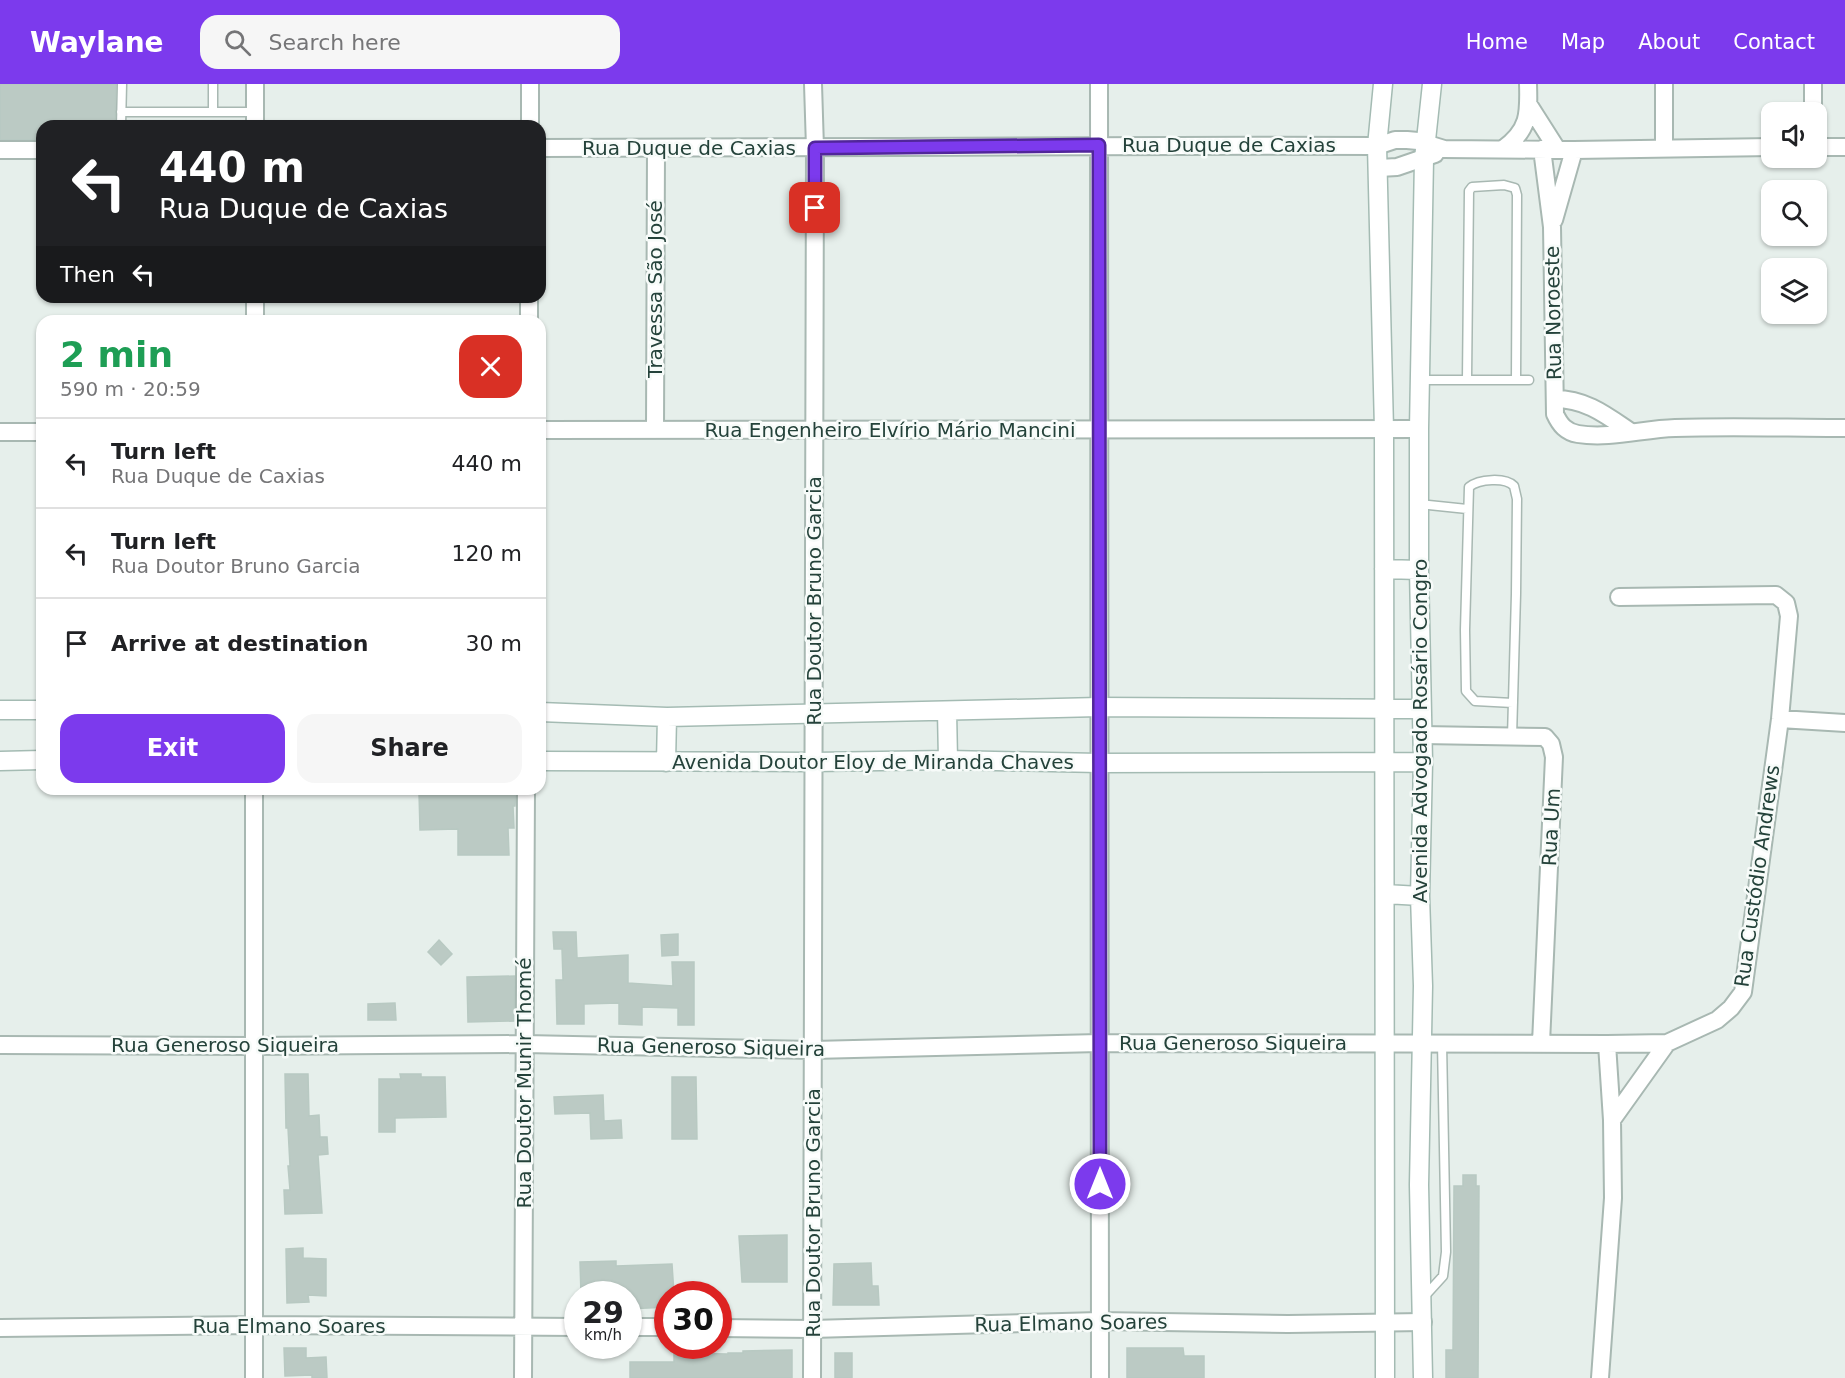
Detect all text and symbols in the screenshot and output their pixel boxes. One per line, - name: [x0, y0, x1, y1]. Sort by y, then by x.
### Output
- search box: [200, 15, 620, 69]
- text: Waylane: [30, 26, 164, 59]
- icon: search: [221, 26, 254, 59]
- text: Search here: [269, 30, 401, 55]
- text: Home: [1466, 30, 1528, 54]
- text: Map: [1561, 30, 1605, 54]
- text: About: [1638, 30, 1700, 54]
- text: Contact: [1733, 30, 1815, 54]
- map controls: [1761, 102, 1827, 324]
- button: sound: [1761, 102, 1827, 168]
- street label: Rua Duque de Caxias: [1122, 133, 1336, 157]
- street label: Rua Duque de Caxias: [582, 136, 796, 160]
- text: 440 m: [159, 143, 305, 192]
- icon: left: [60, 144, 138, 222]
- button: search: [1761, 180, 1827, 246]
- pin: [789, 182, 840, 233]
- icon: arrive: [798, 191, 831, 224]
- text: Rua Duque de Caxias: [159, 193, 448, 224]
- street label: Travessa São José: [643, 200, 667, 379]
- street label: Rua Noroeste: [1540, 246, 1566, 380]
- icon: left: [127, 258, 160, 291]
- button: layers: [1761, 258, 1827, 324]
- text: Then: [60, 262, 115, 287]
- text: 2 min: [60, 334, 173, 375]
- button: close: [459, 335, 522, 398]
- text: 590 m · 20:59: [60, 377, 201, 401]
- street label: Rua Engenheiro Elvírio Mário Mancini: [704, 418, 1076, 442]
- text: Turn left: [111, 439, 216, 464]
- icon: left: [60, 447, 93, 480]
- text: 440 m: [452, 451, 522, 476]
- text: Rua Duque de Caxias: [111, 464, 325, 488]
- street label: Rua Doutor Bruno Garcia: [802, 476, 826, 726]
- text: Turn left: [111, 529, 216, 554]
- icon: left: [60, 537, 93, 570]
- text: 120 m: [452, 541, 522, 566]
- text: Rua Doutor Bruno Garcia: [111, 554, 361, 578]
- street label: Avenida Advogado Rosário Congro: [1408, 559, 1432, 903]
- icon: arrive: [60, 627, 93, 660]
- text: Arrive at destination: [111, 631, 368, 656]
- text: 30 m: [466, 631, 522, 656]
- button: Exit: [60, 714, 285, 783]
- button: Share: [297, 714, 522, 783]
- street label: Avenida Doutor Eloy de Miranda Chaves: [672, 750, 1074, 774]
- street label: Rua Custódio Andrews: [1730, 763, 1784, 989]
- street label: Rua Um: [1537, 787, 1565, 867]
- street label: Rua Doutor Munir Thomé: [512, 958, 536, 1208]
- street label: Rua Generoso Siqueira: [1119, 1031, 1347, 1055]
- street label: Rua Generoso Siqueira: [111, 1033, 339, 1057]
- street label: Rua Generoso Siqueira: [597, 1033, 825, 1061]
- street label: Rua Doutor Bruno Garcia: [801, 1088, 825, 1338]
- position arrow: [1068, 1152, 1132, 1216]
- speed limit sign: 30: [654, 1281, 732, 1359]
- text: 29: [582, 1295, 624, 1330]
- street label: Rua Elmano Soares: [974, 1309, 1168, 1337]
- street label: Rua Elmano Soares: [192, 1314, 386, 1338]
- text: km/h: [584, 1326, 622, 1344]

